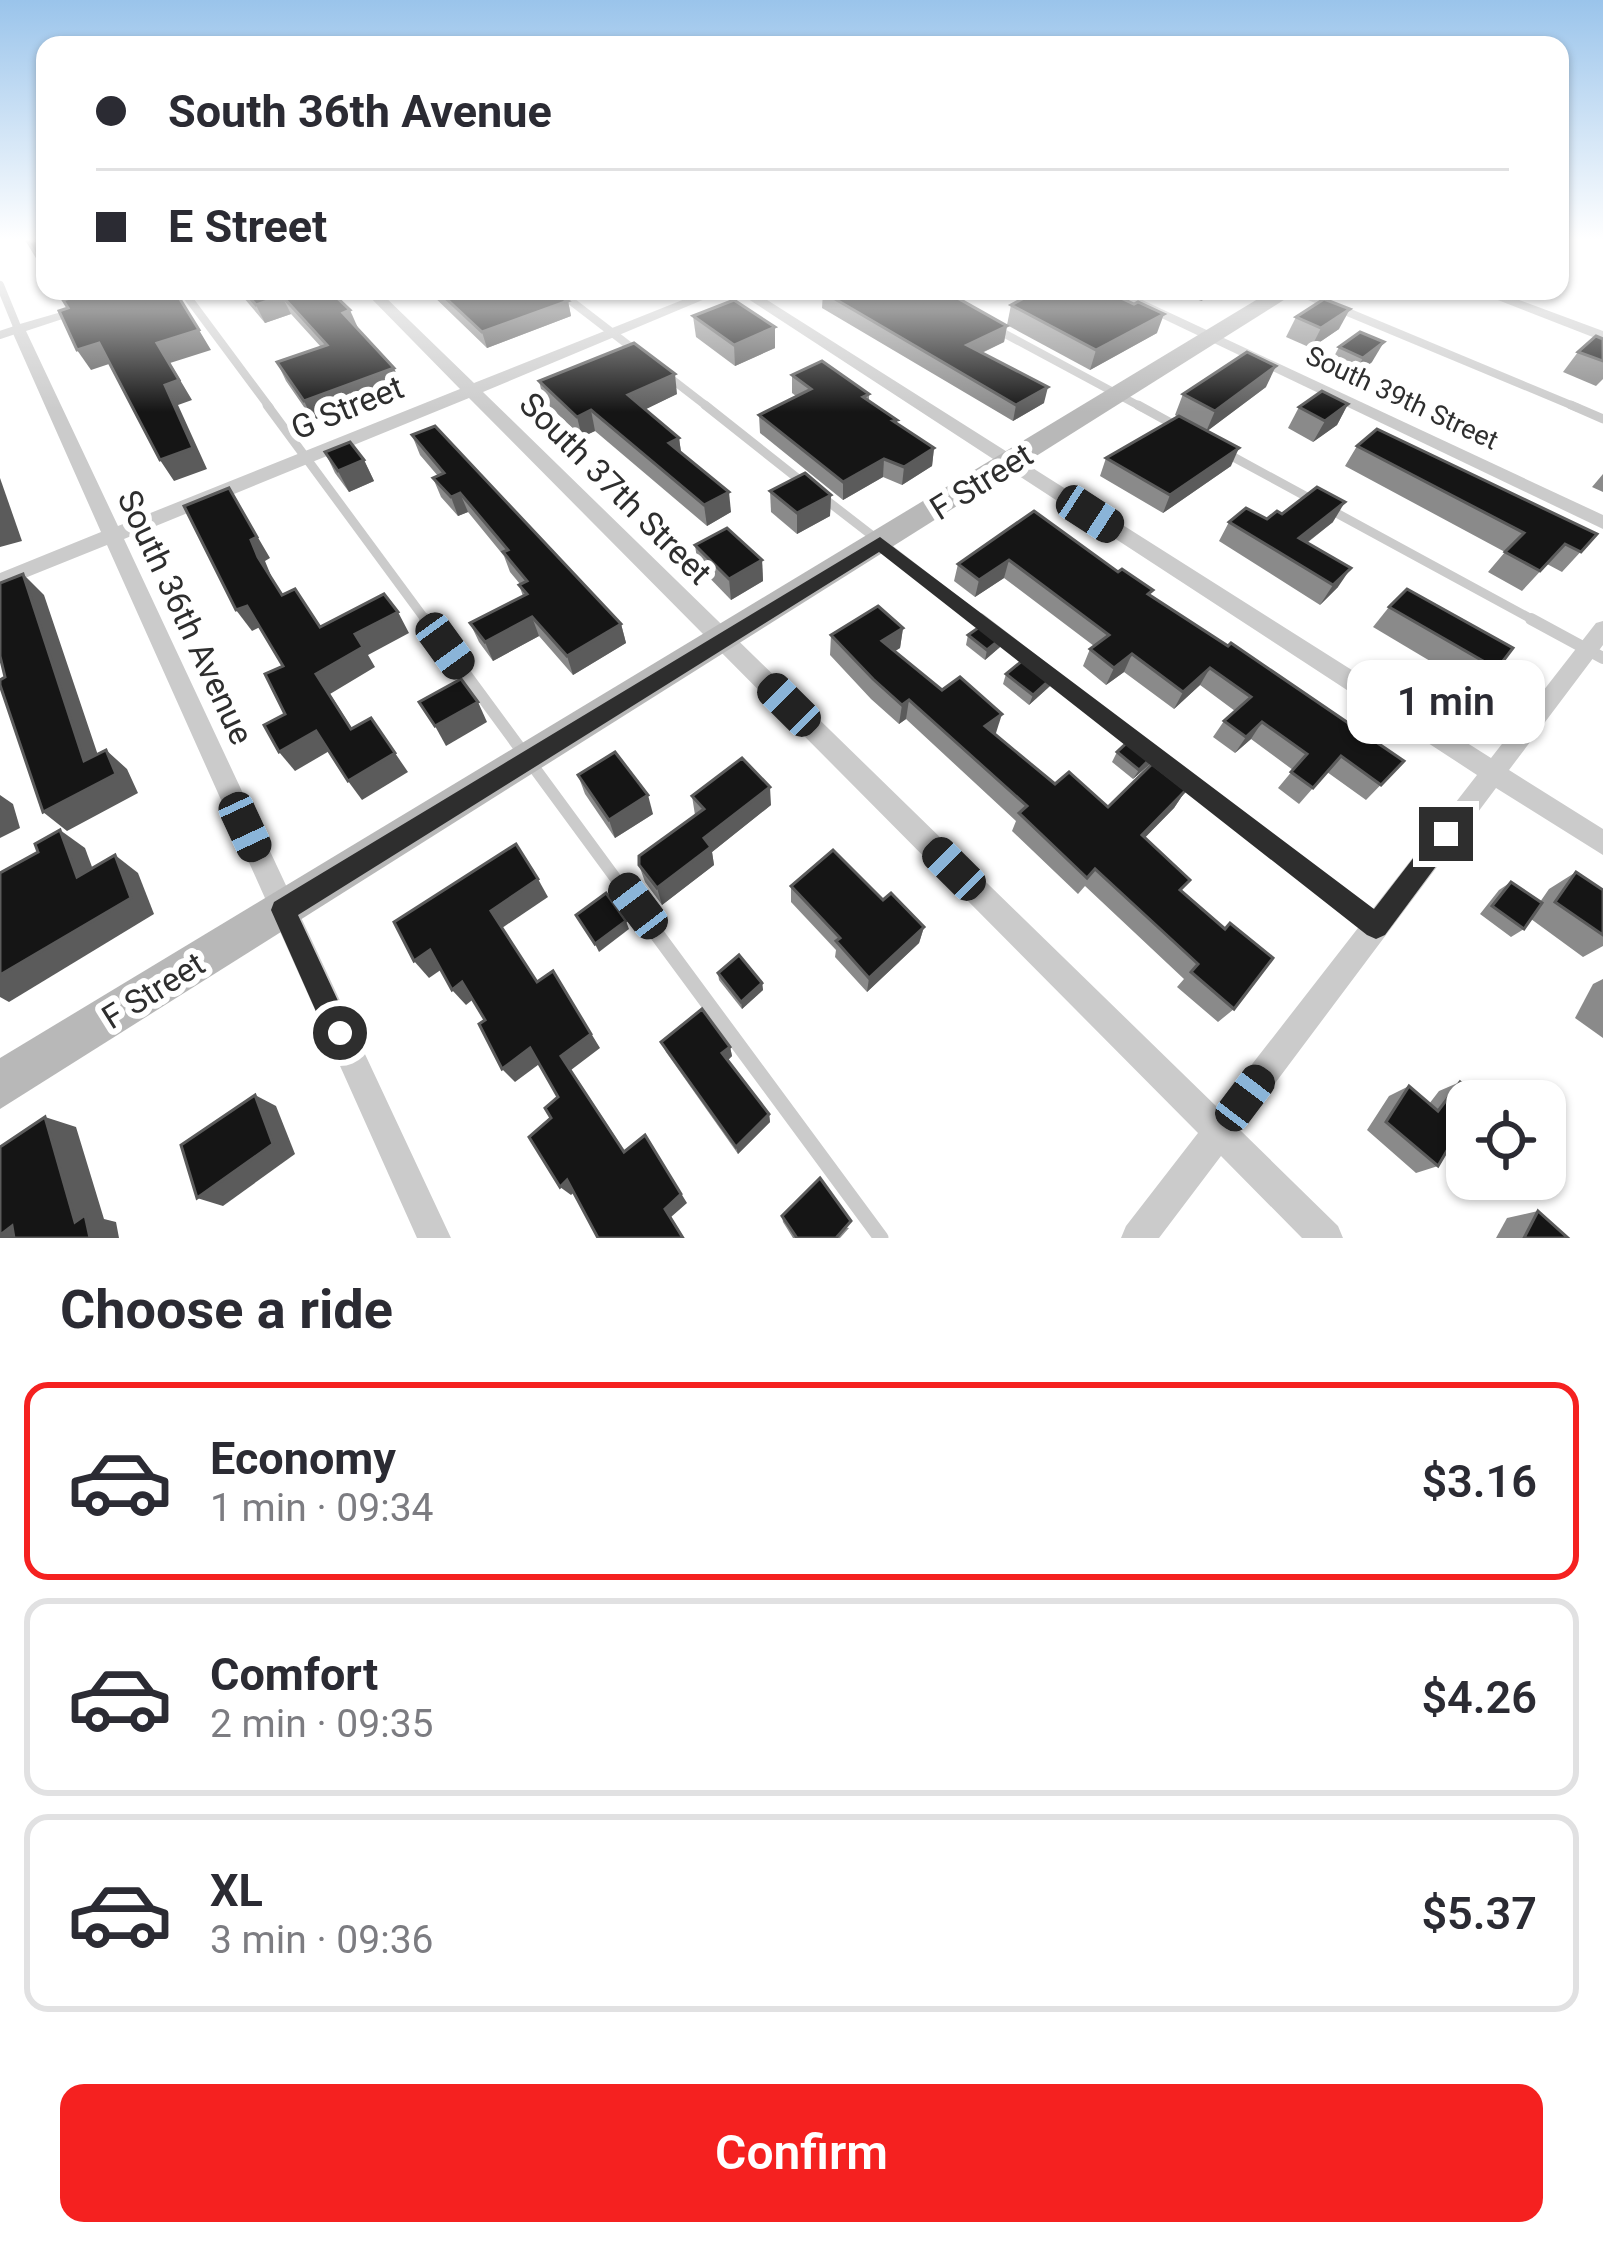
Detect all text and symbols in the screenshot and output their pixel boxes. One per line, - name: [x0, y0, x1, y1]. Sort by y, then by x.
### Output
- text: South 36th Avenue: [168, 85, 552, 138]
- text: E Street: [168, 200, 327, 253]
- street label: South 39th Street: [1301, 339, 1503, 457]
- street label: G Street: [285, 367, 409, 448]
- street label: South 37th Street: [512, 384, 720, 592]
- street label: F Street: [923, 435, 1040, 528]
- car: [1050, 479, 1130, 549]
- street label: South 36th Avenue: [110, 484, 262, 750]
- car: [409, 606, 481, 686]
- callout: 1 min: [1347, 660, 1545, 744]
- car: [751, 667, 827, 743]
- text: 1 min: [1397, 679, 1495, 725]
- car: [213, 787, 277, 867]
- route end: [1419, 807, 1473, 861]
- car: [916, 831, 992, 907]
- car: [602, 866, 674, 946]
- street label: F Street: [95, 944, 212, 1037]
- route start: [313, 1006, 367, 1060]
- car: [1209, 1058, 1281, 1138]
- map controls: [1446, 1080, 1566, 1200]
- button: locate: [1446, 1080, 1566, 1200]
- text: Choose a ride: [60, 1278, 393, 1341]
- icon: car: [66, 1427, 174, 1535]
- text: Economy: [210, 1432, 396, 1485]
- text: $3.16: [1421, 1455, 1537, 1508]
- text: 1 min · 09:34: [210, 1485, 433, 1531]
- icon: car: [66, 1643, 174, 1751]
- text: Comfort: [210, 1648, 378, 1701]
- text: $4.26: [1421, 1671, 1537, 1724]
- text: 2 min · 09:35: [210, 1701, 433, 1747]
- icon: car: [66, 1859, 174, 1967]
- text: XL: [210, 1864, 263, 1917]
- text: $5.37: [1421, 1887, 1537, 1940]
- text: 3 min · 09:36: [210, 1917, 433, 1963]
- button: Confirm: [60, 2084, 1543, 2222]

